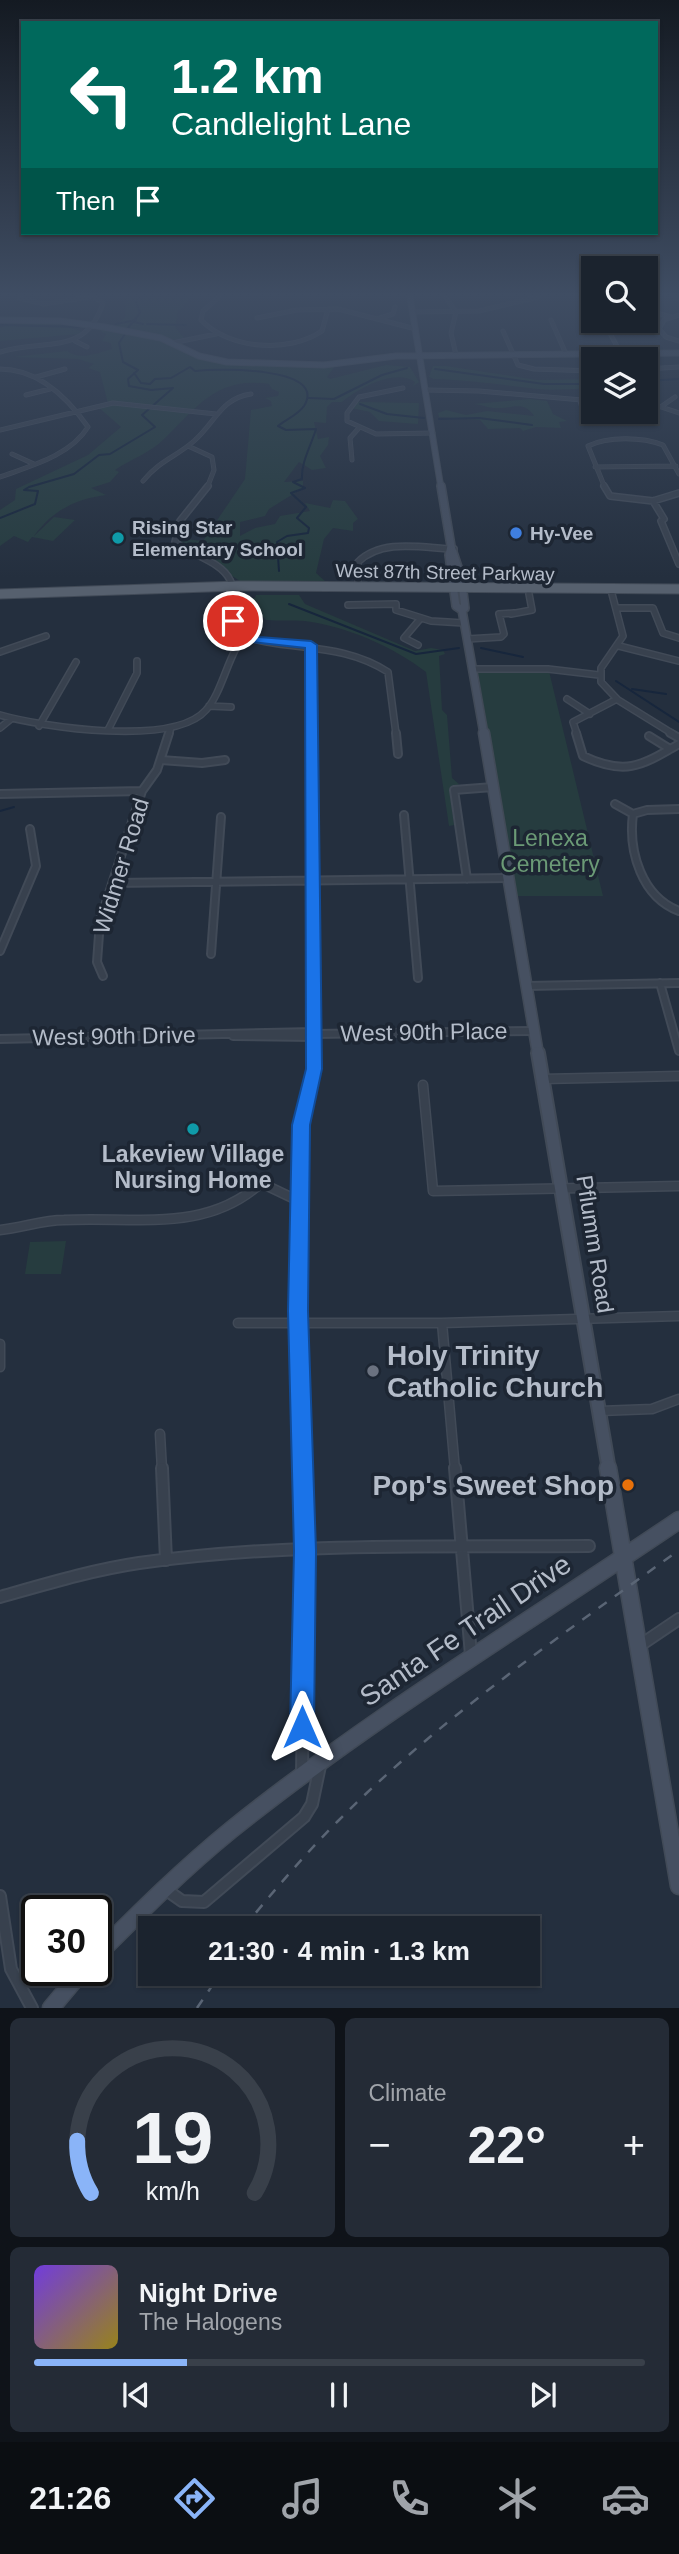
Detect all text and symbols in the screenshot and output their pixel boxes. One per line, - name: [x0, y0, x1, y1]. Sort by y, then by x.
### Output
- icon: left: [56, 49, 147, 140]
- text: 1.2 km: [171, 49, 324, 103]
- text: Candlelight Lane: [171, 106, 411, 142]
- icon: arrive: [129, 182, 167, 220]
- text: Then: [56, 186, 115, 216]
- map controls: [581, 256, 658, 424]
- button: search: [581, 256, 658, 333]
- button: layers: [581, 347, 658, 424]
- place label: Rising Star Elementary School: [132, 517, 303, 560]
- place label: Hy-Vee: [530, 523, 593, 544]
- marker: Hy-Vee: [508, 525, 524, 541]
- marker: Rising Star Elementary School: [110, 530, 126, 546]
- street label: West 87th Street Parkway: [335, 560, 555, 585]
- pin: [203, 591, 263, 651]
- icon: arrive: [214, 602, 252, 640]
- street label: Widmer Road: [88, 795, 154, 937]
- park label: Lenexa Cemetery: [500, 825, 600, 877]
- street label: West 90th Place: [340, 1018, 508, 1046]
- street label: West 90th Drive: [32, 1022, 196, 1050]
- marker: Lakeview Village Nursing Home: [185, 1121, 201, 1137]
- place label: Lakeview Village Nursing Home: [102, 1141, 284, 1193]
- street label: Pflumm Road: [571, 1173, 619, 1315]
- place label: Holy Trinity Catholic Church: [387, 1340, 603, 1403]
- marker: Holy Trinity Catholic Church: [365, 1363, 381, 1379]
- place label: Pop's Sweet Shop: [372, 1470, 614, 1501]
- marker: Pop's Sweet Shop: [620, 1477, 636, 1493]
- street label: Santa Fe Trail Drive: [354, 1548, 577, 1712]
- position arrow: [265, 1690, 339, 1764]
- speed limit sign: 30: [21, 1895, 112, 1986]
- text: 21:30 · 4 min · 1.3 km: [208, 1936, 470, 1966]
- text: Climate: [369, 2080, 446, 2106]
- text: 19: [132, 2098, 213, 2179]
- text: 22°: [467, 2116, 546, 2174]
- text: −: [369, 2124, 391, 2166]
- text: +: [623, 2124, 645, 2166]
- text: km/h: [145, 2177, 199, 2205]
- text: Night Drive: [139, 2278, 278, 2308]
- text: The Halogens: [139, 2309, 282, 2335]
- icon: previous: [117, 2376, 155, 2414]
- icon: pause: [320, 2376, 358, 2414]
- icon: next: [524, 2376, 562, 2414]
- icon: directions: [170, 2474, 219, 2523]
- icon: music: [278, 2474, 327, 2523]
- icon: phone: [385, 2474, 434, 2523]
- icon: climate: [493, 2474, 542, 2523]
- icon: car: [601, 2474, 650, 2523]
- text: 21:26: [29, 2480, 111, 2516]

